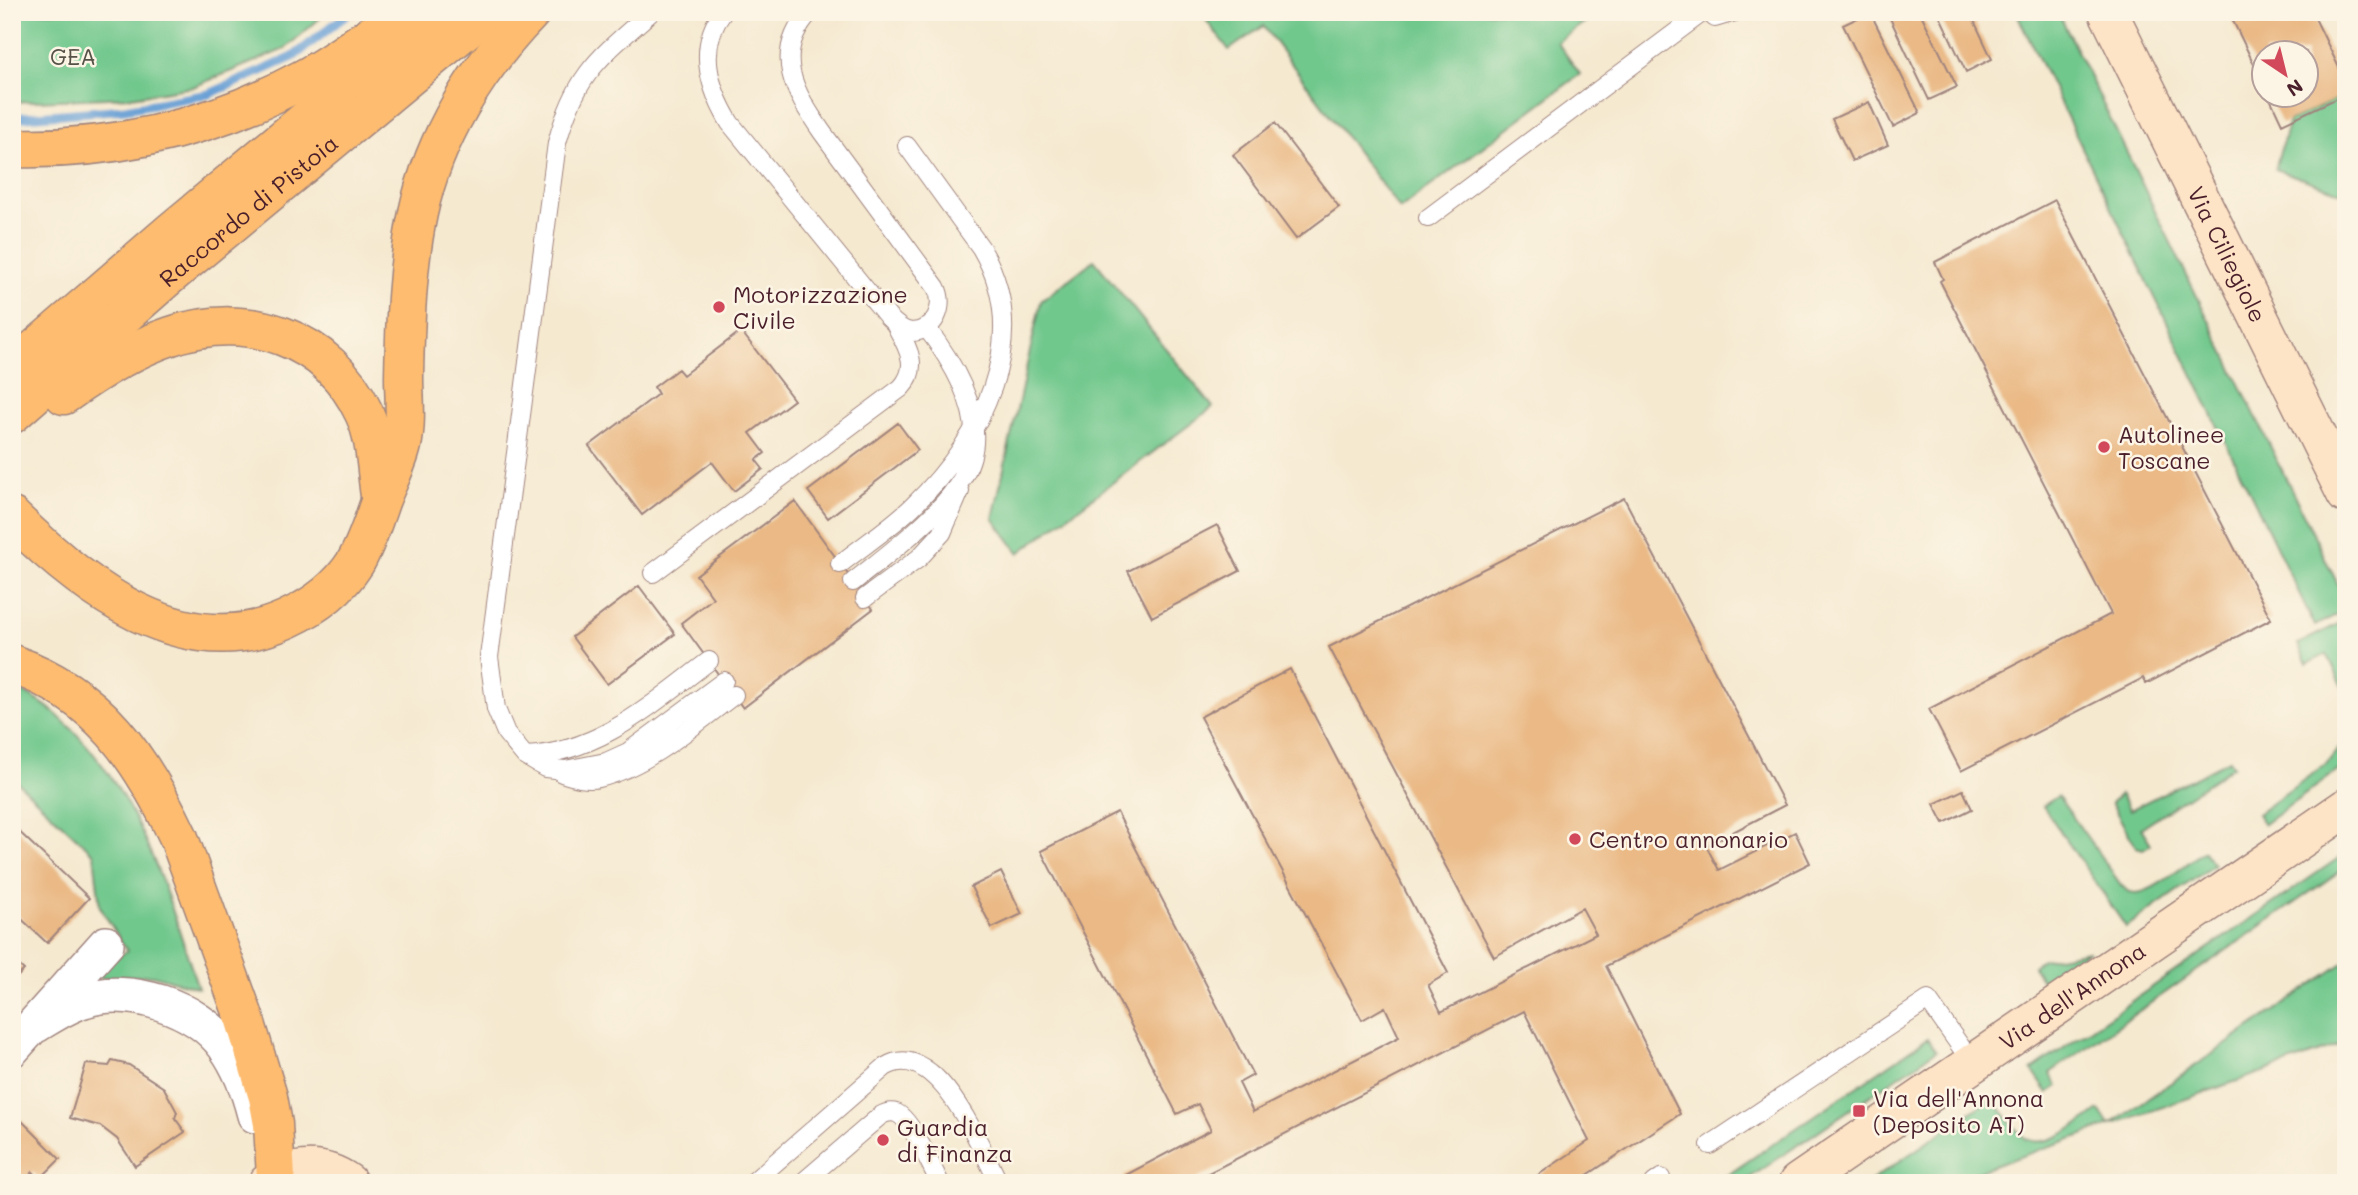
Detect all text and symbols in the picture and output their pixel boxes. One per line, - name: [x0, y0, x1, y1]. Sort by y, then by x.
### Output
- north arrow: [2250, 38, 2320, 108]
- park label: GEA: [50, 41, 96, 71]
- text: N: [2282, 74, 2308, 103]
- street label: Raccordo di Pistoia: [153, 127, 344, 293]
- street label: Via Ciliegiole: [2181, 181, 2274, 327]
- place label: Motorizzazione Civile: [733, 279, 908, 335]
- marker: Motorizzazione Civile: [711, 299, 727, 315]
- place label: Autolinee Toscane: [2118, 419, 2224, 475]
- marker: Autolinee Toscane: [2096, 439, 2112, 455]
- place label: Centro annonario: [1589, 824, 1788, 854]
- marker: Centro annonario: [1567, 831, 1583, 847]
- street label: Via dell'Annona: [1993, 935, 2151, 1056]
- place label: Via dell'Annona (Deposito AT): [1873, 1083, 2044, 1139]
- marker: Via dell'Annona (Deposito AT): [1851, 1103, 1867, 1119]
- place label: Guardia di Finanza: [897, 1112, 1013, 1168]
- marker: Guardia di Finanza: [875, 1132, 891, 1148]

